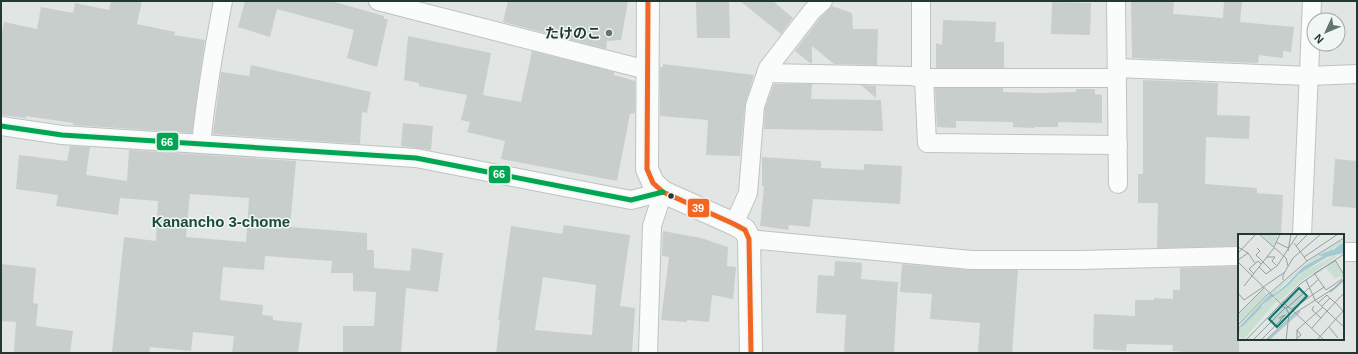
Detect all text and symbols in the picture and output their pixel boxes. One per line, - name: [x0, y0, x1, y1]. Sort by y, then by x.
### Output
- north arrow: [1306, 12, 1346, 52]
- place label: たけのこ: [545, 25, 601, 41]
- marker: たけのこ: [604, 28, 614, 38]
- text: N: [1312, 32, 1326, 46]
- line badge: 66: [156, 132, 179, 151]
- text: 66: [161, 136, 173, 148]
- line badge: 66: [488, 165, 511, 184]
- text: 66: [493, 168, 505, 180]
- unlabelled marker: [666, 191, 676, 201]
- line badge: 39: [687, 198, 710, 218]
- text: 39: [692, 202, 704, 214]
- district label: Kanancho 3-chome: [152, 213, 290, 230]
- inset map: [1238, 234, 1344, 340]

